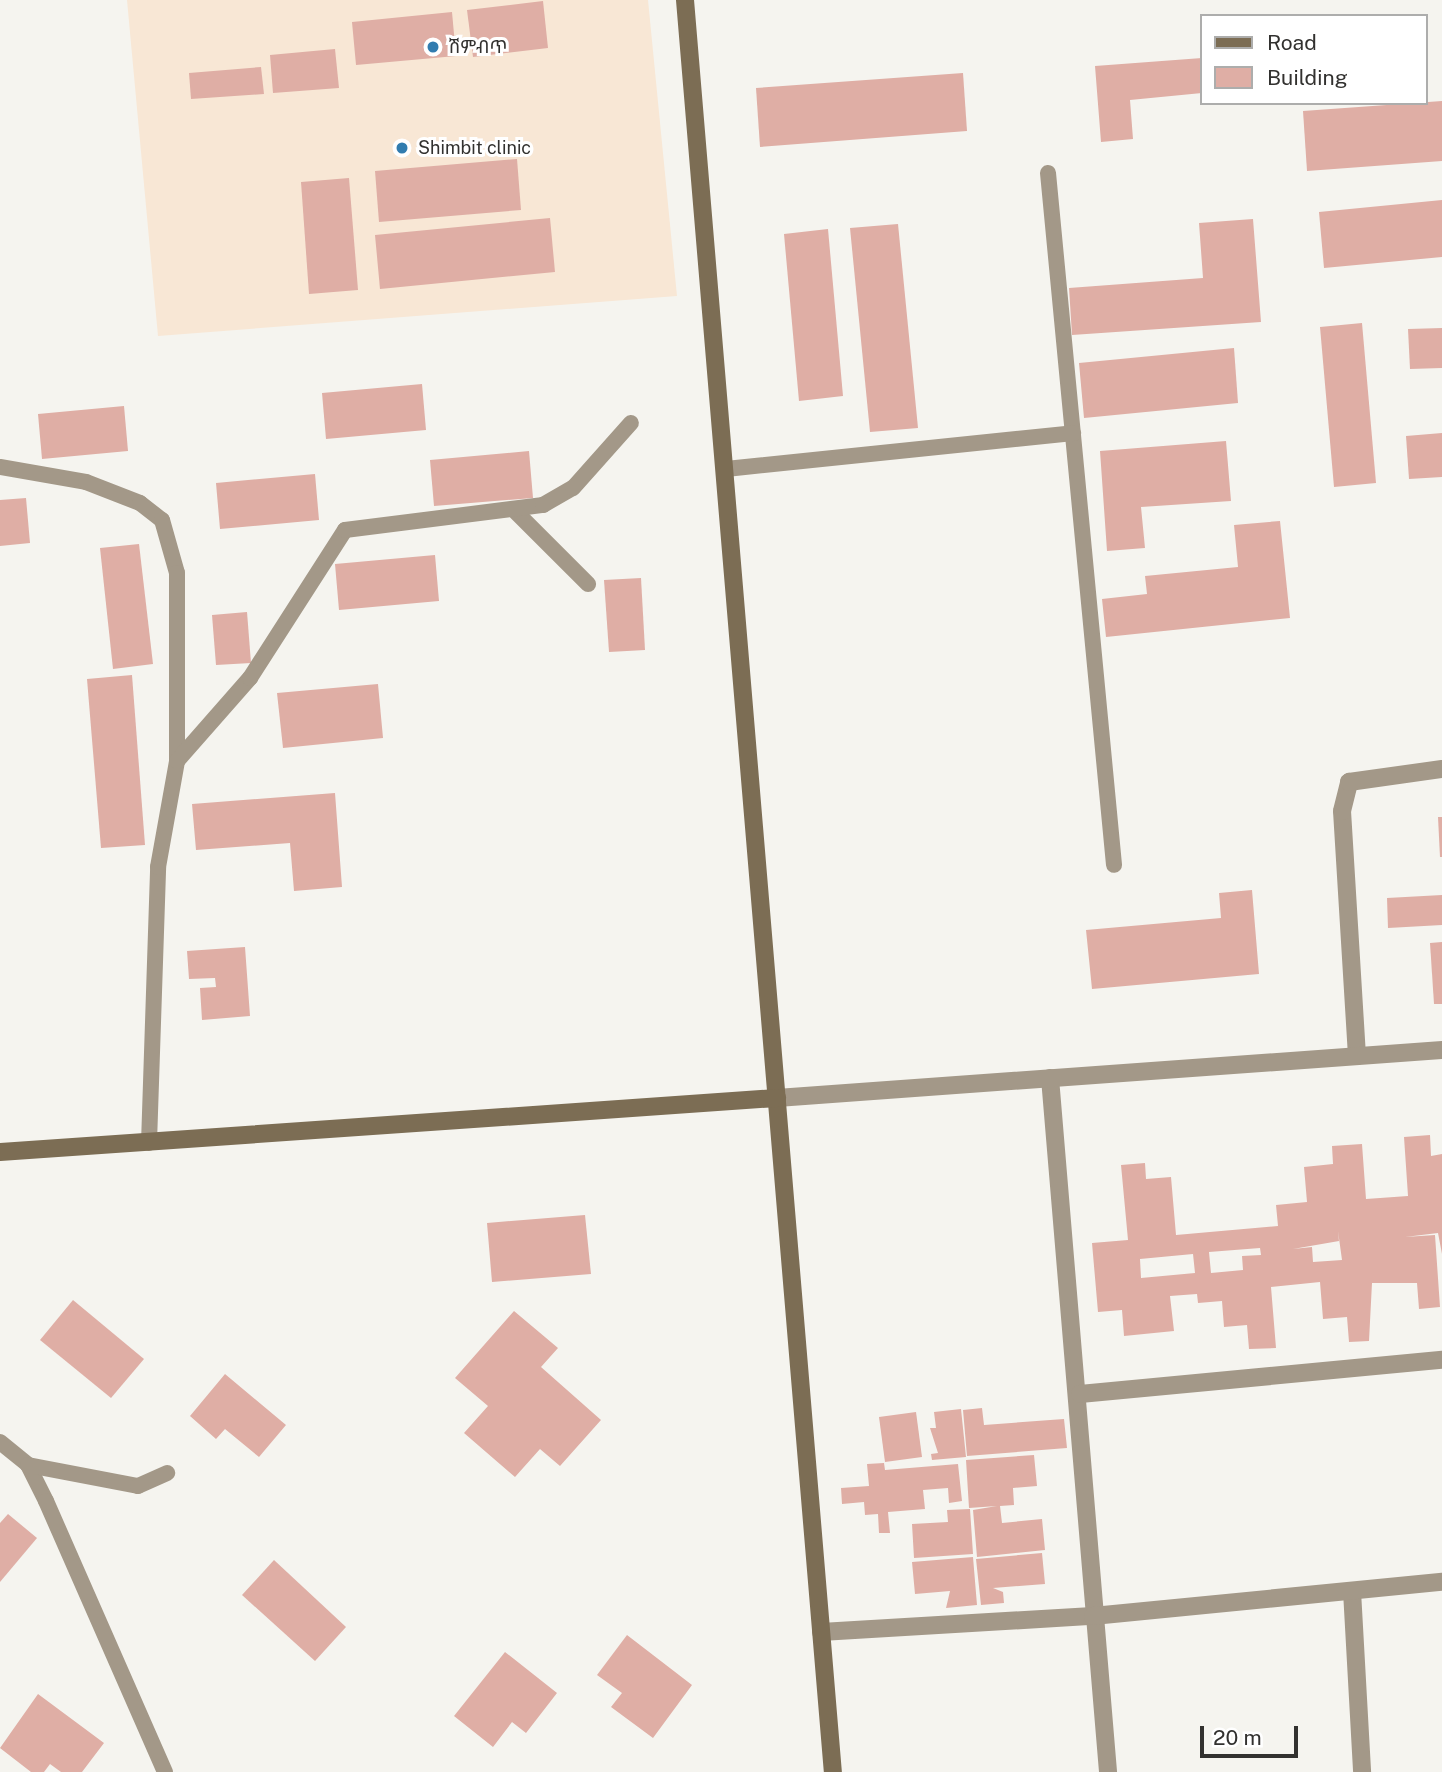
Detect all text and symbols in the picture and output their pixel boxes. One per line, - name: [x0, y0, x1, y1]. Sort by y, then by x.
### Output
- legend: [1200, 14, 1428, 105]
- text: Road: [1267, 30, 1317, 55]
- place label: ሽምብጥ: [449, 36, 507, 58]
- marker: ሽምብጥ: [423, 37, 443, 57]
- text: Building: [1267, 65, 1348, 90]
- place label: Shimbit clinic: [418, 137, 531, 159]
- marker: Shimbit clinic: [392, 138, 412, 158]
- scale bar: [1204, 1712, 1302, 1756]
- text: 20 m: [1213, 1725, 1262, 1750]

